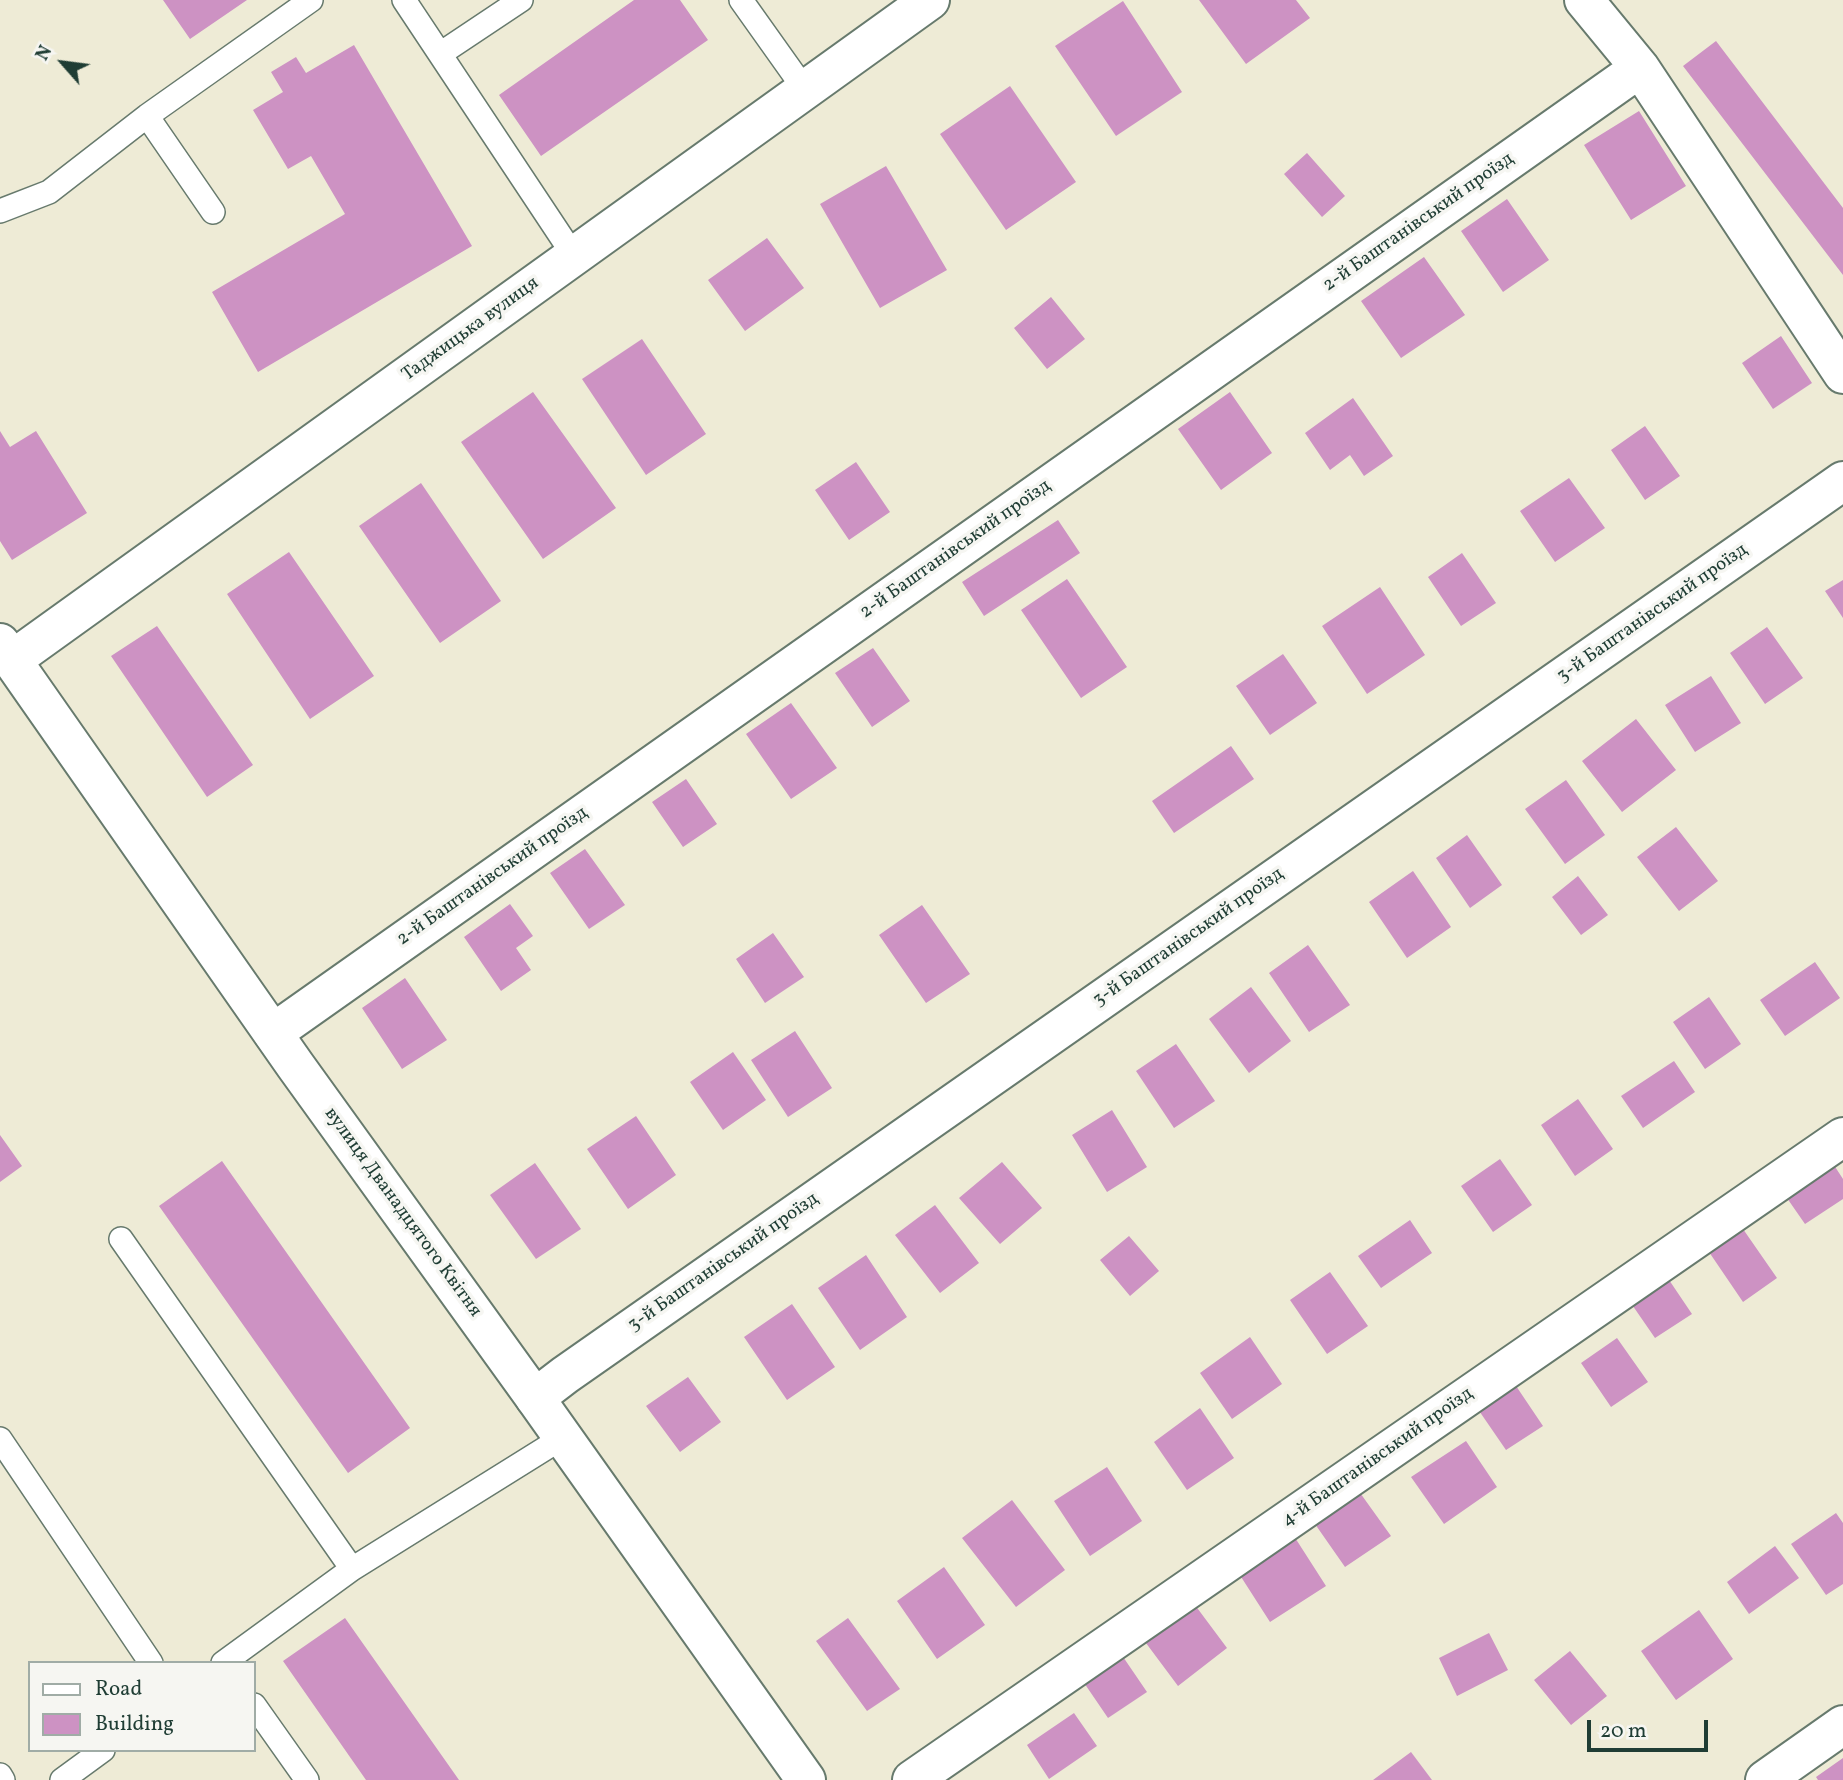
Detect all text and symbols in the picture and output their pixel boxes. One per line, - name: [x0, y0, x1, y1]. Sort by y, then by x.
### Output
- north arrow: [28, 28, 98, 98]
- text: N: [30, 41, 59, 65]
- street label: 2-й Баштанівський проїзд: [1319, 148, 1519, 298]
- street label: Таджицька вулиця: [398, 273, 544, 387]
- street label: 2-й Баштанівський проїзд: [856, 475, 1056, 625]
- street label: 3-й Баштанівський проїзд: [1553, 539, 1753, 689]
- street label: 2-й Баштанівський проїзд: [393, 802, 593, 952]
- street label: 3-й Баштанівський проїзд: [1089, 863, 1289, 1013]
- street label: вулиця Дванадцятого Квітня: [318, 1104, 486, 1322]
- street label: 3-й Баштанівський проїзд: [624, 1188, 824, 1338]
- street label: 4-й Баштанівський проїзд: [1278, 1383, 1478, 1533]
- legend: [28, 1661, 256, 1752]
- text: Road: [95, 1675, 142, 1704]
- scale bar: [1591, 1706, 1712, 1750]
- text: Building: [95, 1710, 174, 1739]
- text: 20 m: [1600, 1717, 1646, 1746]

